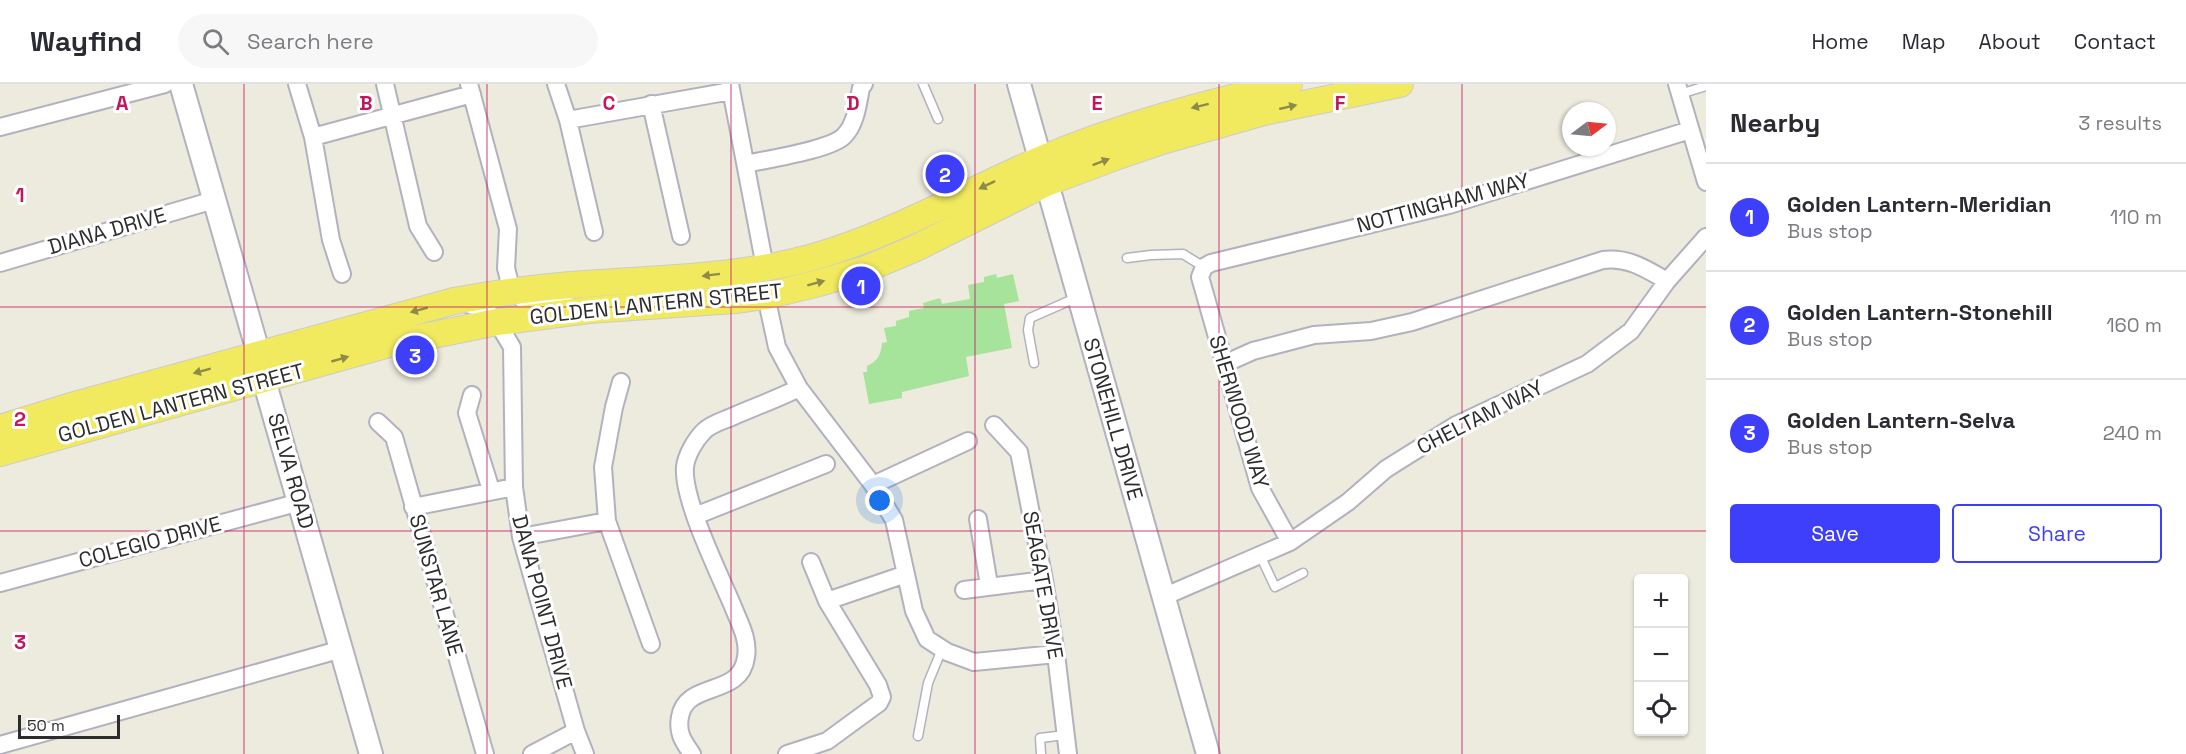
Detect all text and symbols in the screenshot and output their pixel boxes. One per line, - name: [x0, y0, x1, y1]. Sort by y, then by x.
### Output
- search box: [178, 14, 598, 68]
- text: Wayfind: [30, 23, 142, 59]
- icon: search: [199, 25, 232, 58]
- text: Search here: [247, 27, 374, 55]
- text: Home: [1811, 28, 1869, 55]
- text: Map: [1902, 28, 1946, 55]
- text: About: [1979, 28, 2041, 55]
- text: Contact: [2074, 28, 2156, 55]
- text: A: [116, 90, 129, 116]
- text: B: [359, 90, 373, 116]
- text: C: [603, 90, 616, 116]
- text: D: [846, 90, 860, 116]
- text: E: [1091, 90, 1103, 116]
- text: F: [1335, 90, 1346, 116]
- one-way arrow: [1278, 101, 1297, 111]
- one-way arrow: [1190, 102, 1208, 111]
- north arrow: [1562, 102, 1616, 156]
- text: Nearby: [1730, 106, 1820, 140]
- text: 3 results: [2078, 110, 2162, 136]
- pin: 2: [926, 152, 964, 196]
- one-way arrow: [1092, 157, 1110, 167]
- street label: NOTTINGHAM WAY: [1354, 166, 1532, 239]
- one-way arrow: [978, 180, 996, 190]
- text: 1: [15, 182, 25, 208]
- text: Golden Lantern-Meridian: [1787, 190, 2052, 218]
- street label: DIANA DRIVE: [45, 201, 169, 260]
- text: 1: [1745, 204, 1754, 230]
- text: 110 m: [2110, 204, 2162, 230]
- text: Bus stop: [1787, 218, 1873, 244]
- pin: 1: [842, 264, 880, 308]
- one-way arrow: [701, 270, 720, 280]
- street label: GOLDEN LANTERN STREET: [528, 277, 784, 330]
- one-way arrow: [807, 278, 825, 288]
- text: Golden Lantern-Stonehill: [1787, 298, 2053, 326]
- one-way arrow: [410, 306, 428, 315]
- text: 2: [1744, 312, 1755, 338]
- text: 160 m: [2106, 312, 2162, 338]
- text: Bus stop: [1787, 326, 1873, 352]
- pin: 3: [396, 332, 434, 378]
- street label: SHERWOOD WAY: [1203, 332, 1276, 492]
- street label: STONEHILL DRIVE: [1077, 335, 1150, 503]
- one-way arrow: [331, 354, 349, 363]
- street label: GOLDEN LANTERN STREET: [55, 357, 307, 448]
- one-way arrow: [193, 366, 212, 376]
- street label: CHELTAM WAY: [1412, 373, 1548, 460]
- text: 2: [14, 406, 26, 432]
- text: Golden Lantern-Selva: [1787, 406, 2015, 434]
- street label: SELVA ROAD: [262, 410, 321, 532]
- text: 3: [1743, 420, 1756, 446]
- text: 240 m: [2103, 420, 2162, 446]
- text: Bus stop: [1787, 434, 1873, 460]
- your location: [865, 486, 894, 515]
- button: Save: [1730, 504, 1940, 563]
- button: Share: [1952, 504, 2162, 563]
- street label: SEAGATE DRIVE: [1017, 509, 1070, 661]
- street label: COLEGIO DRIVE: [76, 510, 224, 573]
- street label: SUNSTAR LANE: [403, 511, 470, 659]
- street label: DANA POINT DRIVE: [506, 512, 579, 692]
- map controls: [1634, 574, 1688, 736]
- button: +: [1634, 574, 1688, 628]
- button: −: [1634, 628, 1688, 682]
- text: 3: [14, 629, 26, 655]
- button: locate: [1634, 682, 1688, 736]
- scale bar: [18, 712, 120, 740]
- text: 50 m: [27, 715, 65, 736]

